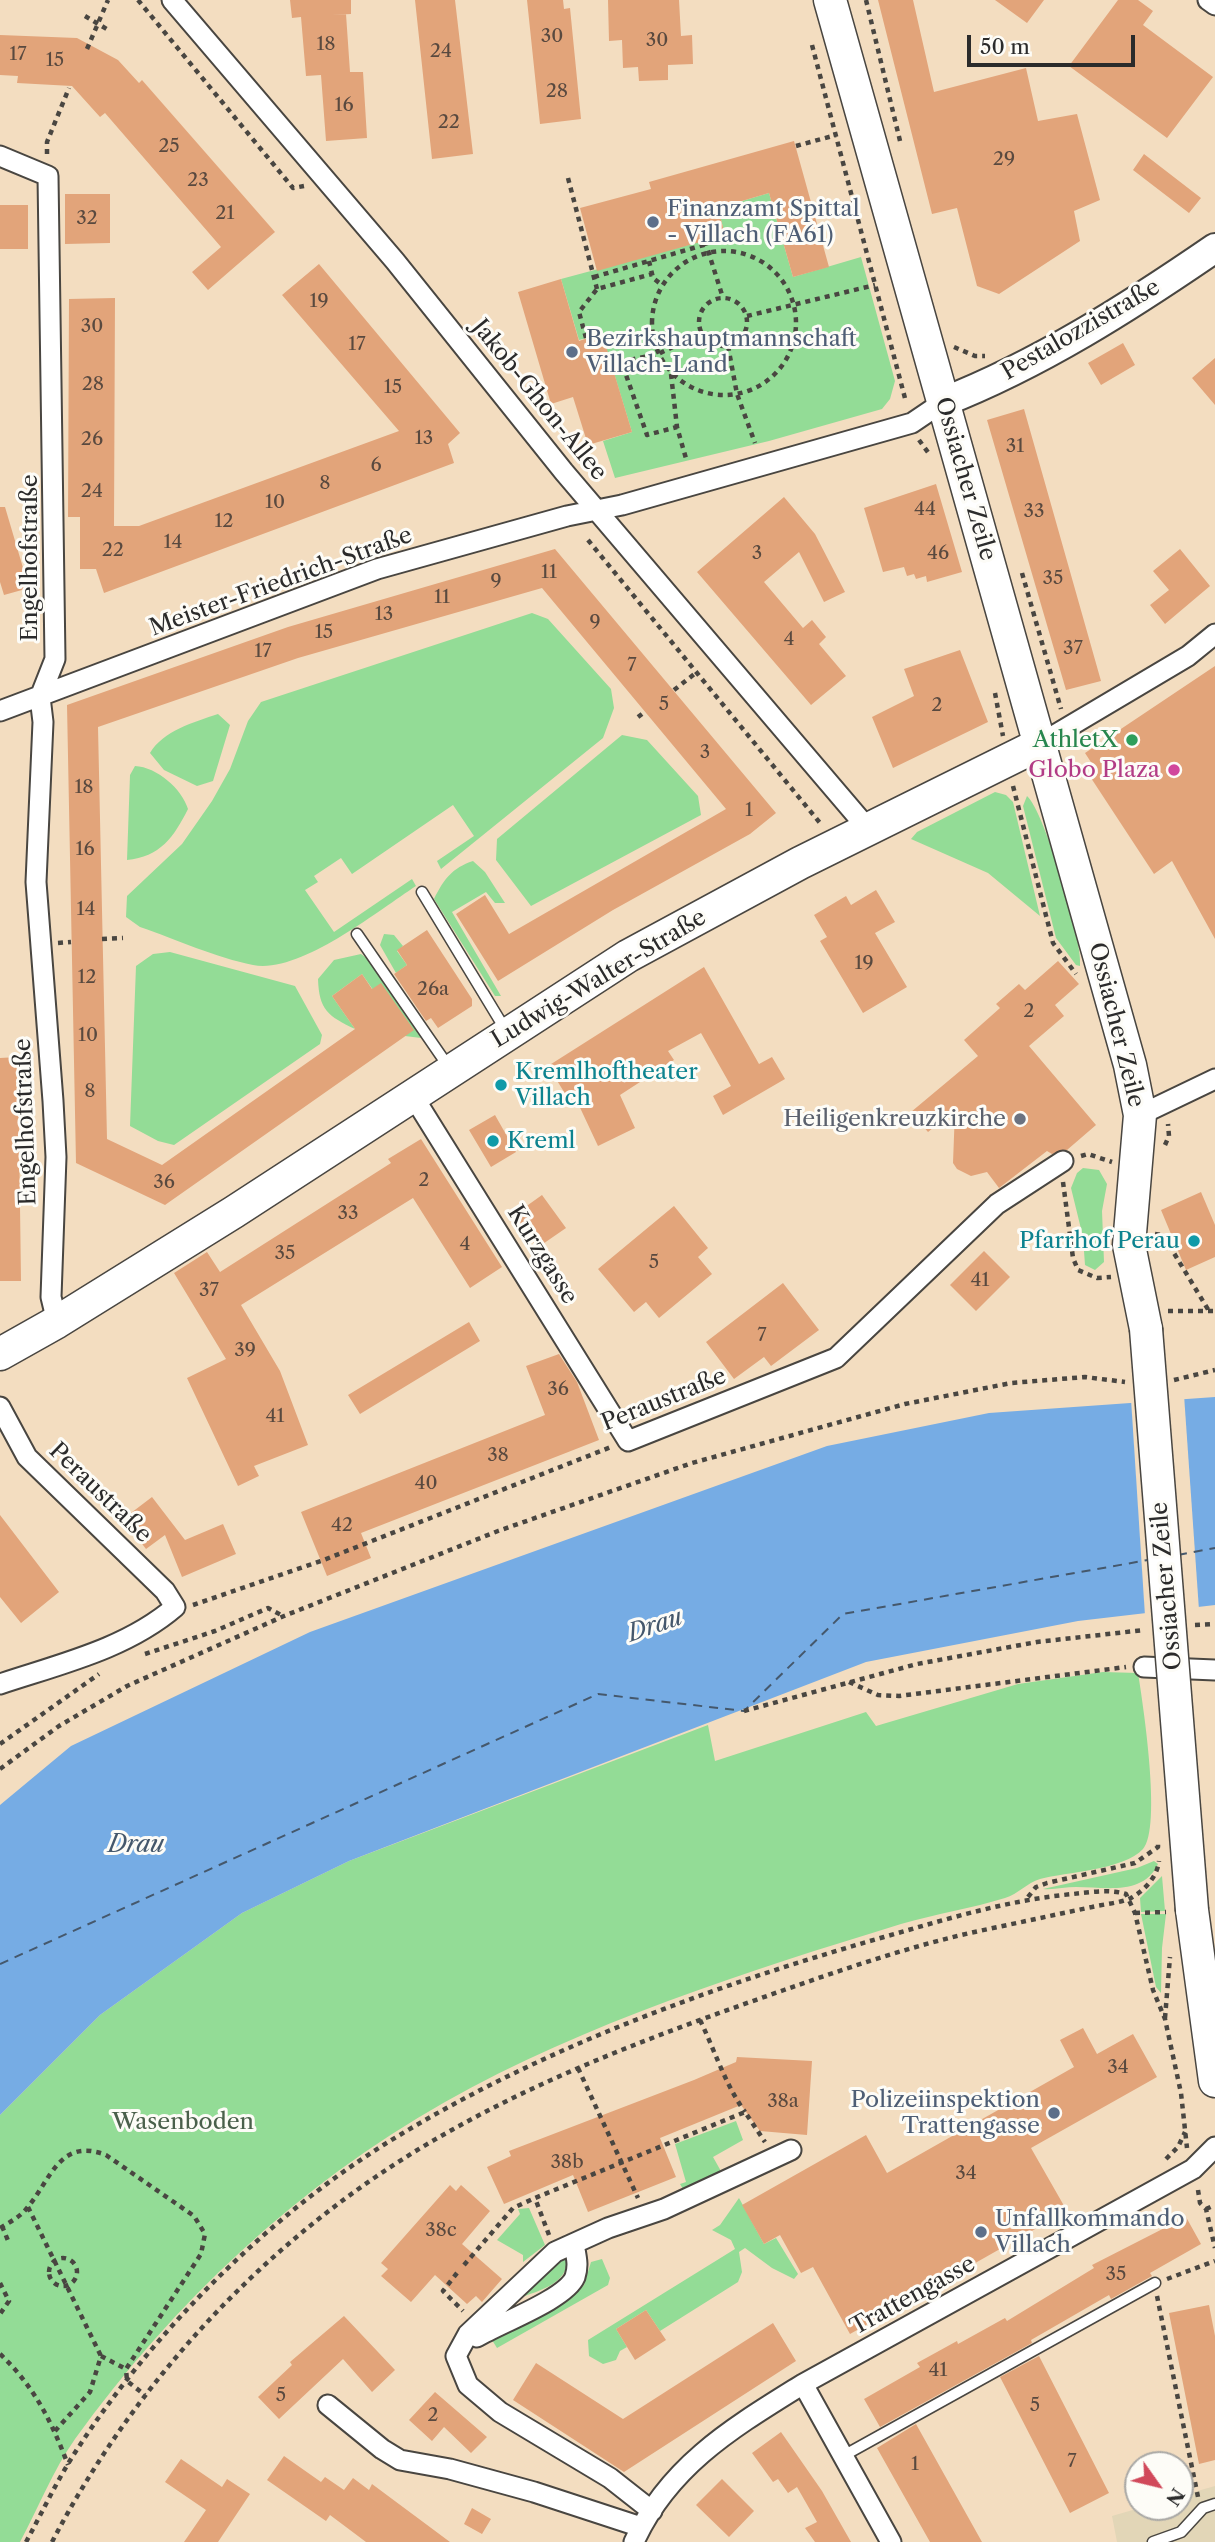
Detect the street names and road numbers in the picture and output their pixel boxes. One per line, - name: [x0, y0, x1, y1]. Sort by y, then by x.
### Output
- street label: Pestalozzistraße: [997, 274, 1165, 386]
- street label: Jakob-Ghon-Allee: [466, 314, 612, 486]
- street label: Ossiacher Zeile: [928, 394, 1002, 564]
- street label: Engelhofstraße: [16, 474, 44, 642]
- street label: Meister-Friedrich-Straße: [146, 522, 416, 642]
- street label: Ludwig-Walter-Straße: [487, 904, 711, 1054]
- street label: Ossiacher Zeile: [1082, 940, 1150, 1110]
- street label: Engelhofstraße: [9, 1038, 43, 1206]
- street label: Kurzgasse: [501, 1201, 583, 1309]
- street label: Peraustraße: [598, 1362, 730, 1438]
- street label: Peraustraße: [43, 1437, 157, 1549]
- street label: Ossiacher Zeile: [1146, 1501, 1188, 1671]
- street label: Trattengasse: [846, 2250, 980, 2342]

